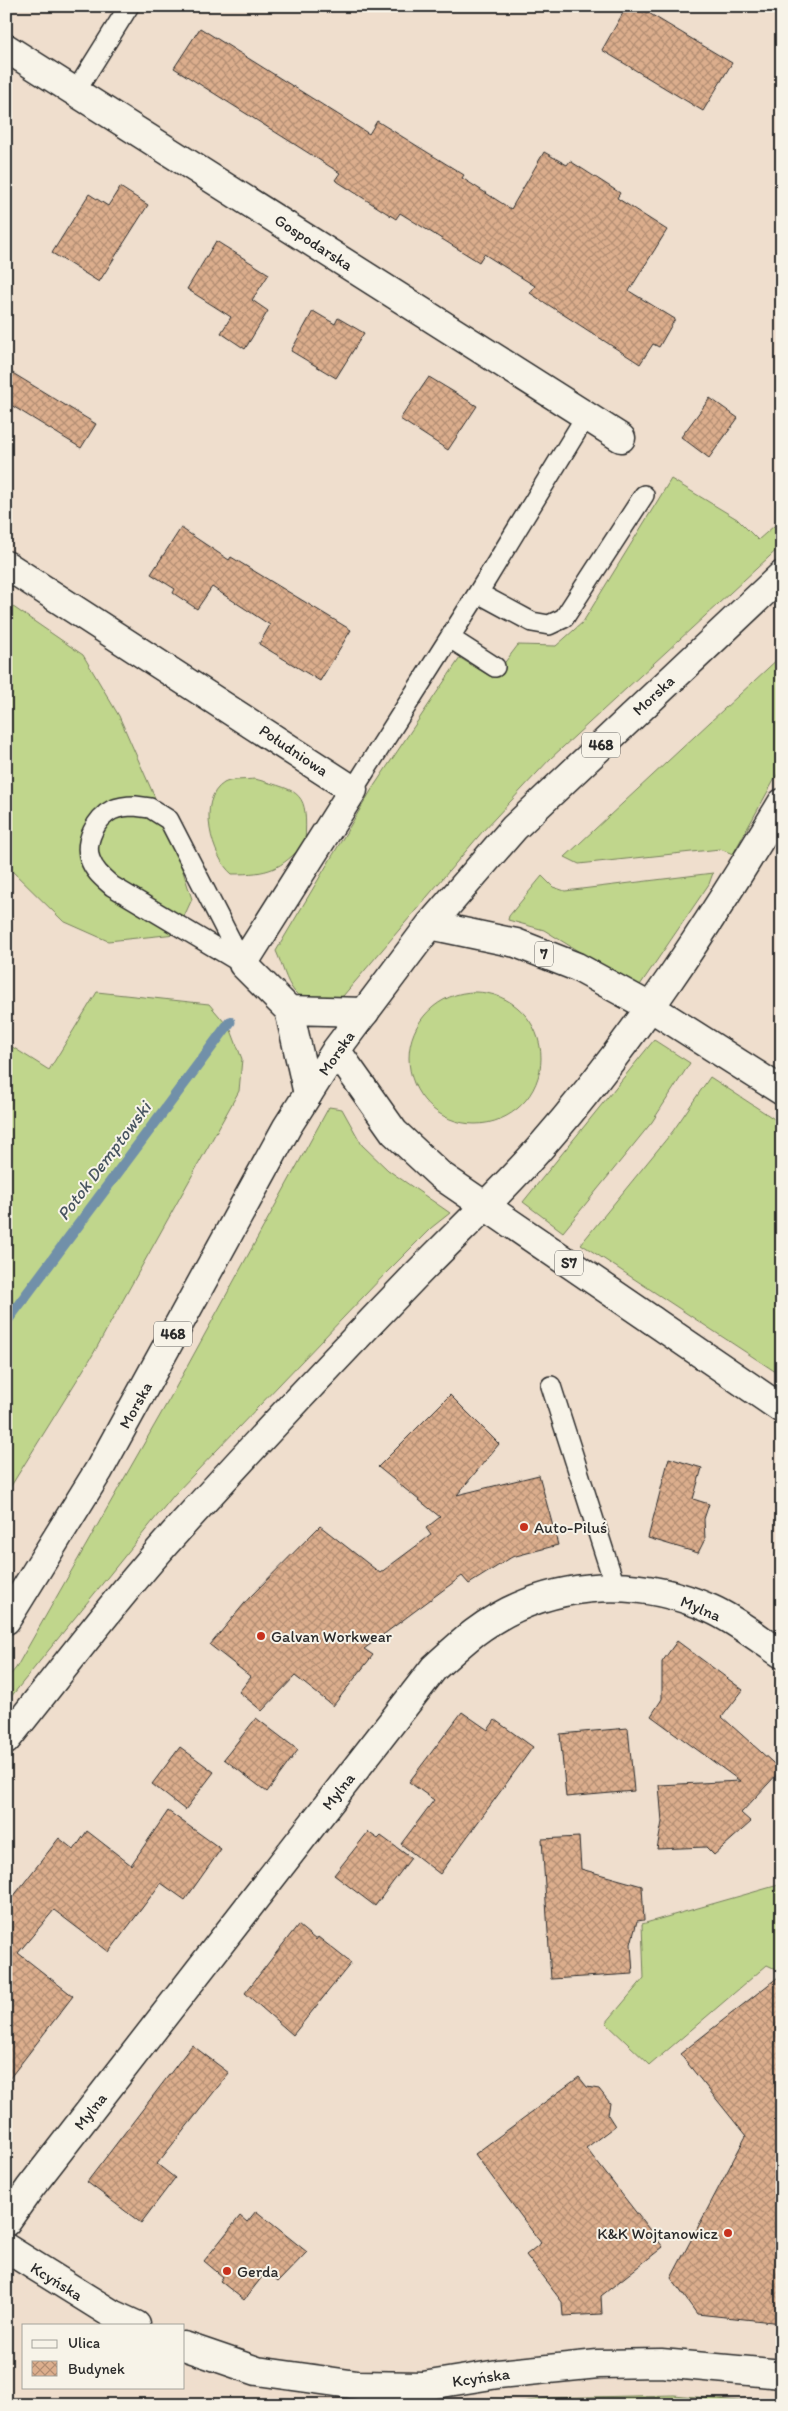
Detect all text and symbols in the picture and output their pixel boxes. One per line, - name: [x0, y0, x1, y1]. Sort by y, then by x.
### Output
- street label: Gospodarska: [271, 210, 357, 275]
- street label: Morska: [628, 671, 678, 719]
- street label: Południowa: [256, 721, 332, 780]
- road number: 468: [582, 732, 620, 758]
- road number: 7: [535, 942, 553, 966]
- street label: Morska: [314, 1027, 359, 1079]
- water label: Potok Demptowski: [52, 1095, 157, 1225]
- road number: S7: [555, 1250, 583, 1276]
- road number: 468: [154, 1322, 192, 1346]
- street label: Morska: [115, 1378, 156, 1432]
- place label: Auto-Piluś: [534, 1518, 607, 1537]
- marker: Auto-Piluś: [518, 1521, 530, 1533]
- street label: Mylna: [678, 1592, 724, 1626]
- place label: Galvan Workwear: [271, 1627, 393, 1646]
- marker: Galvan Workwear: [255, 1630, 267, 1642]
- street label: Mylna: [318, 1768, 359, 1814]
- street label: Mylna: [70, 2088, 111, 2134]
- place label: K&K Wojtanowicz: [597, 2224, 719, 2243]
- marker: K&K Wojtanowicz: [722, 2227, 734, 2239]
- street label: Kcyńska: [27, 2258, 87, 2305]
- place label: Gerda: [237, 2262, 279, 2281]
- marker: Gerda: [221, 2265, 233, 2277]
- legend: [22, 2324, 185, 2388]
- text: Ulica: [68, 2334, 101, 2352]
- text: Budynek: [68, 2360, 125, 2378]
- street label: Kcyńska: [451, 2364, 512, 2391]

